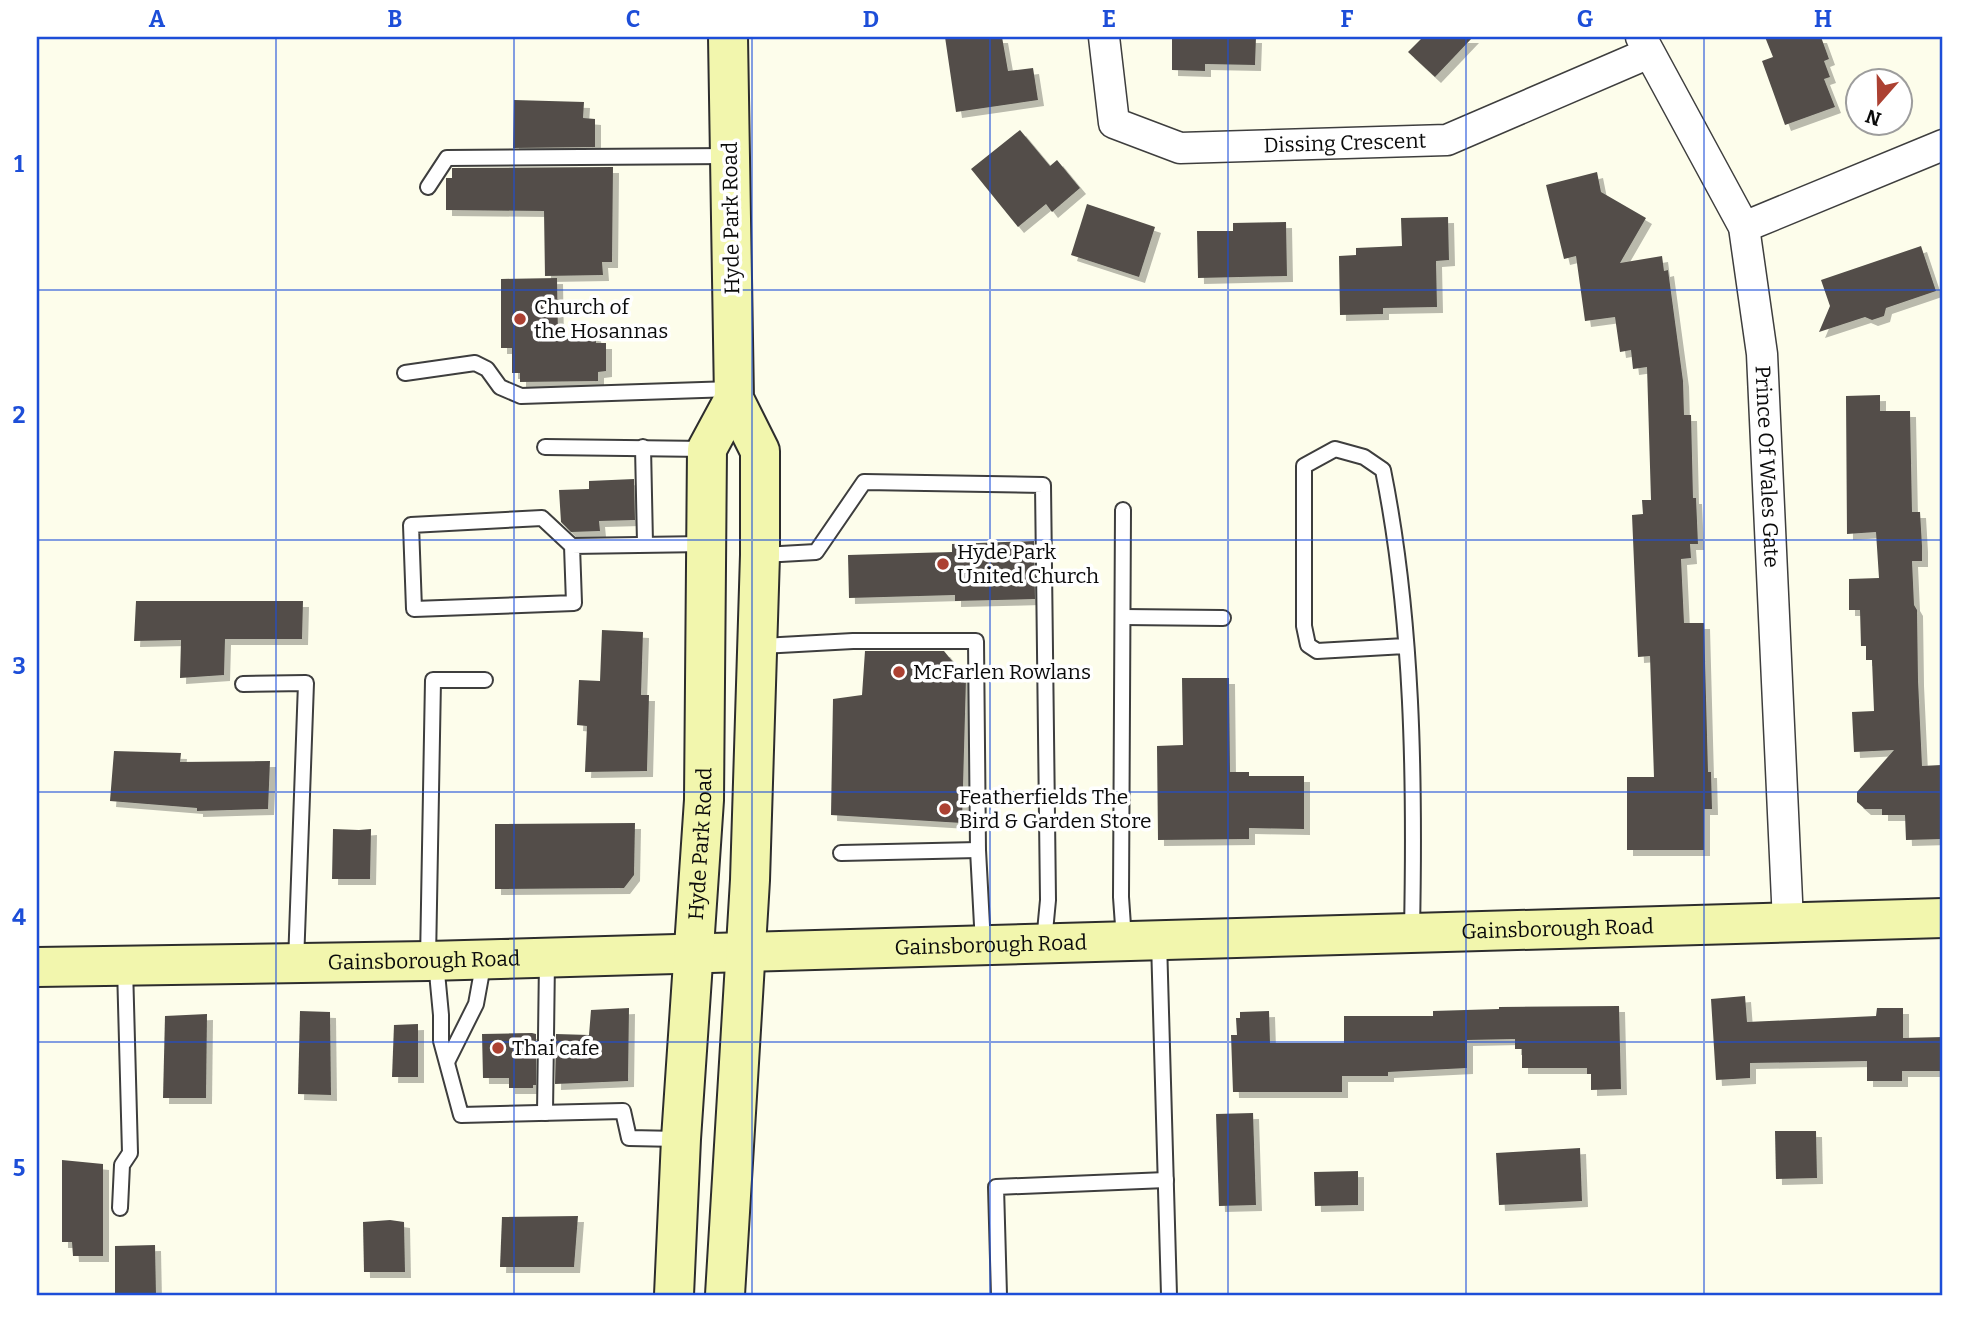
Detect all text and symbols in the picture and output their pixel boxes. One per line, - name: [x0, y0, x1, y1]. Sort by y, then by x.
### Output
- text: A: [149, 5, 166, 33]
- text: B: [388, 5, 402, 33]
- text: C: [626, 5, 640, 33]
- text: D: [863, 5, 879, 33]
- text: E: [1102, 5, 1116, 33]
- text: F: [1341, 5, 1354, 33]
- text: G: [1577, 5, 1594, 33]
- text: H: [1814, 5, 1832, 33]
- north arrow: [1843, 66, 1913, 136]
- text: N: [1862, 104, 1884, 131]
- street label: Dissing Crescent: [1263, 128, 1427, 158]
- street label: Hyde Park Road: [717, 141, 745, 295]
- text: 1: [14, 150, 24, 178]
- place label: Church of the Hosannas: [534, 294, 668, 344]
- marker: Church of the Hosannas: [512, 311, 528, 327]
- street label: Prince Of Wales Gate: [1750, 365, 1785, 568]
- text: 2: [13, 401, 26, 429]
- place label: Hyde Park United Church: [957, 539, 1099, 589]
- marker: Hyde Park United Church: [935, 556, 951, 572]
- text: 3: [12, 652, 26, 680]
- place label: McFarlen Rowlans: [913, 659, 1091, 685]
- marker: McFarlen Rowlans: [891, 664, 907, 680]
- street label: Hyde Park Road: [683, 767, 717, 921]
- place label: Featherfields The Bird & Garden Store: [959, 784, 1151, 834]
- marker: Featherfields The Bird & Garden Store: [937, 801, 953, 817]
- text: 4: [12, 903, 26, 931]
- street label: Gainsborough Road: [1461, 913, 1654, 945]
- street label: Gainsborough Road: [894, 929, 1087, 961]
- street label: Gainsborough Road: [327, 945, 521, 976]
- place label: Thai cafe: [512, 1035, 600, 1061]
- marker: Thai cafe: [490, 1040, 506, 1056]
- text: 5: [13, 1154, 25, 1182]

